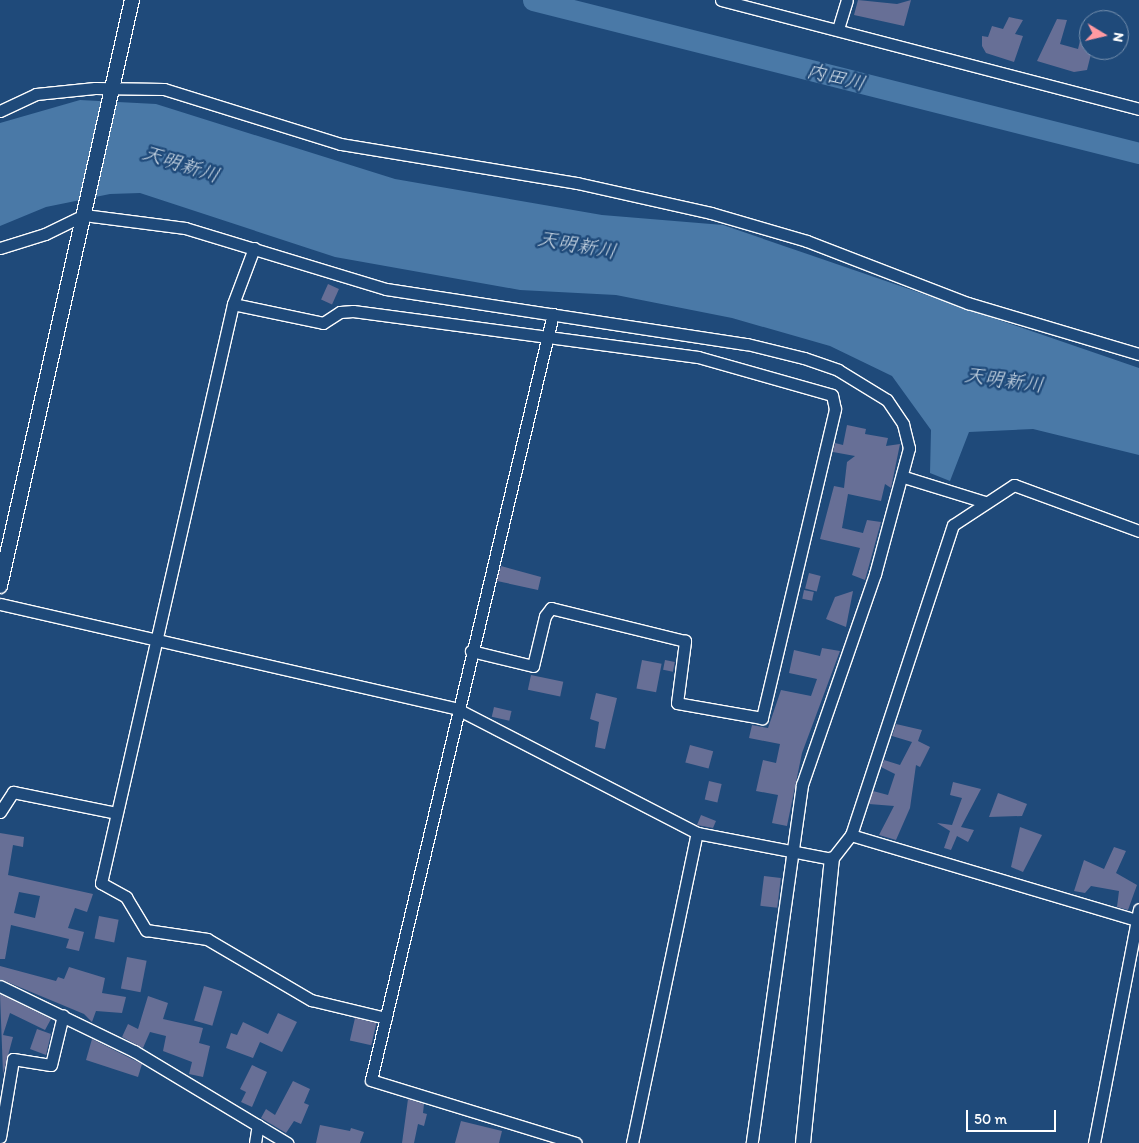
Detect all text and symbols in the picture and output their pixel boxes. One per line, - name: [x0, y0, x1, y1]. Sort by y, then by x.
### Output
- north arrow: [1079, 10, 1129, 60]
- text: N: [1109, 31, 1127, 43]
- water label: 内田川: [804, 58, 868, 96]
- water label: 天明新川: [139, 140, 223, 188]
- water label: 天明新川: [536, 226, 618, 264]
- water label: 天明新川: [963, 363, 1045, 397]
- scale bar: [969, 1100, 1059, 1132]
- text: 50 m: [974, 1110, 1007, 1128]

